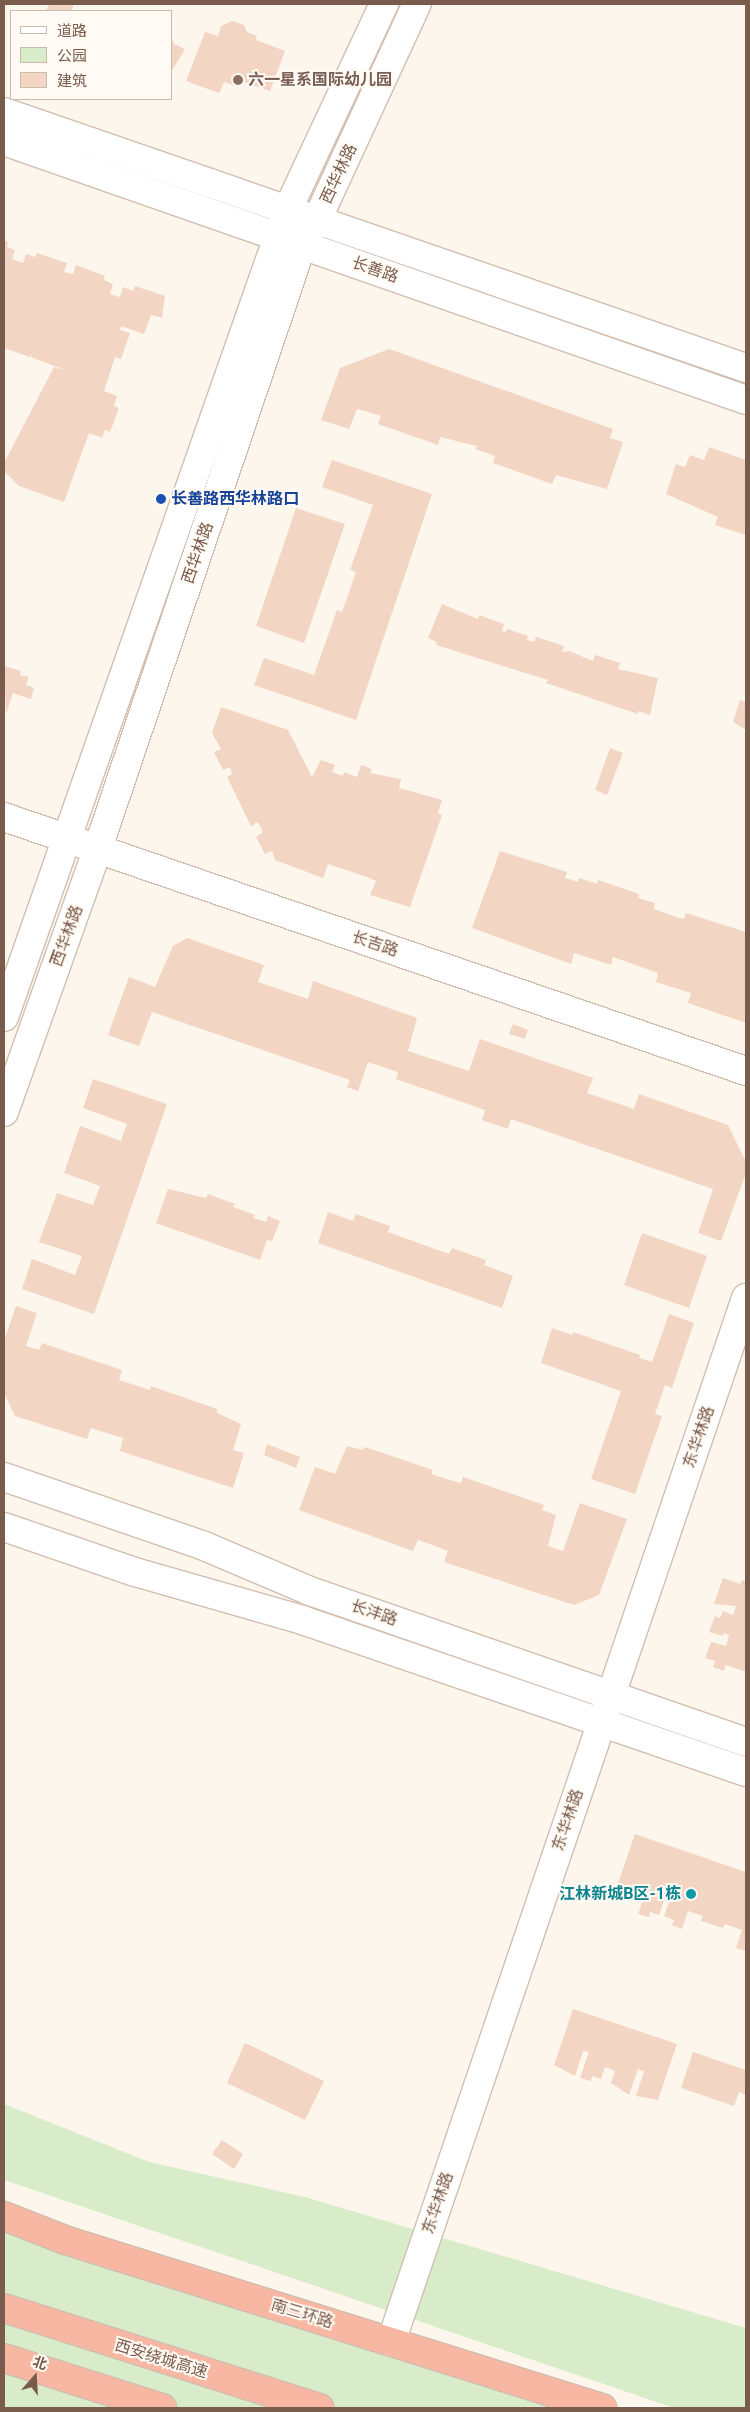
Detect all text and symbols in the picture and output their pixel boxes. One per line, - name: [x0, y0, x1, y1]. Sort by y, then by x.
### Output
- legend: [10, 10, 172, 100]
- text: 道路: [57, 22, 87, 40]
- text: 公园: [57, 47, 87, 65]
- place label: 六一星系国际幼儿园: [248, 70, 392, 90]
- text: 建筑: [57, 72, 87, 90]
- marker: 六一星系国际幼儿园: [232, 74, 244, 86]
- street label: 西华林路: [317, 141, 361, 207]
- street label: 长善路: [349, 253, 401, 287]
- place label: 长善路西华林路口: [171, 489, 299, 509]
- marker: 长善路西华林路口: [155, 493, 167, 505]
- street label: 西华林路: [179, 520, 217, 586]
- street label: 西华林路: [47, 903, 87, 969]
- street label: 长吉路: [349, 927, 401, 961]
- street label: 东华林路: [680, 1404, 718, 1470]
- street label: 长沣路: [348, 1596, 400, 1630]
- street label: 东华林路: [549, 1787, 587, 1853]
- place label: 江林新城B区-1栋: [559, 1884, 681, 1904]
- marker: 江林新城B区-1栋: [685, 1888, 697, 1900]
- street label: 东华林路: [419, 2170, 457, 2236]
- street label: 南三环路: [269, 2295, 335, 2333]
- street label: 西安绕城高速: [112, 2336, 210, 2382]
- north arrow: [10, 2352, 60, 2402]
- text: 北: [31, 2353, 49, 2373]

